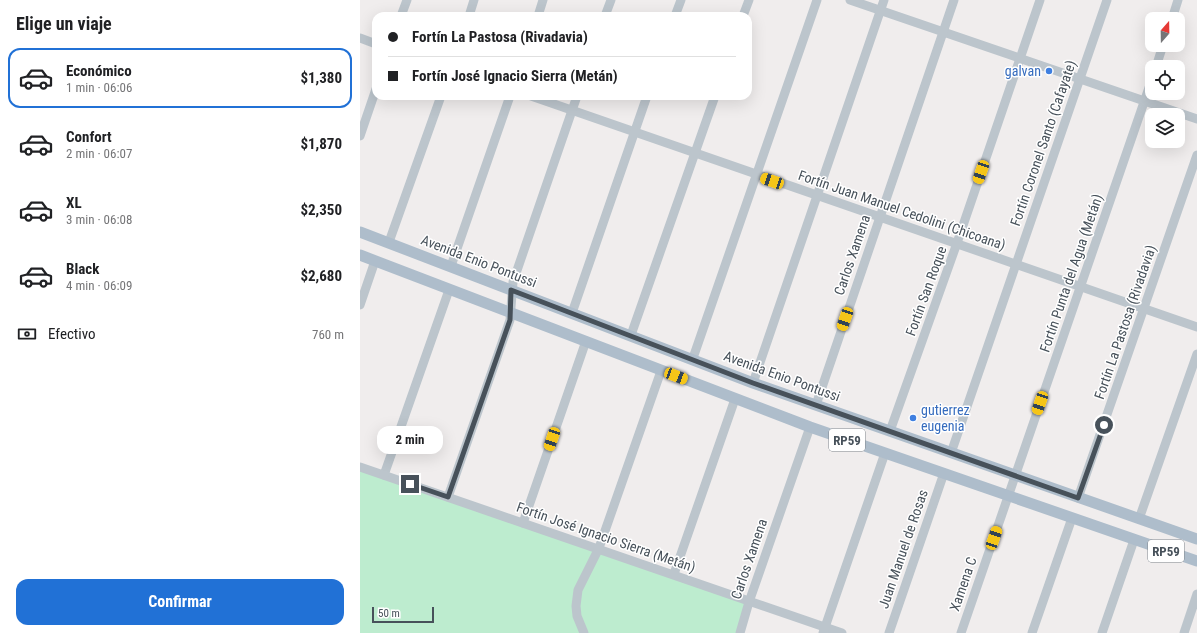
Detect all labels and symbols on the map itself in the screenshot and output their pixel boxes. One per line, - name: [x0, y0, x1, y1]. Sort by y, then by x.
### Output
- north arrow: [1145, 12, 1185, 52]
- street label: Fortín Coronel Santo (Cafayate): [1007, 58, 1080, 228]
- place label: galvan: [1005, 63, 1041, 79]
- marker: galvan: [1044, 66, 1054, 76]
- car: [971, 159, 991, 185]
- street label: Fortín Juan Manuel Cedolini (Chicoana): [796, 167, 1008, 254]
- car: [759, 171, 785, 191]
- street label: Fortín Punta del Agua (Metán): [1036, 192, 1107, 355]
- street label: Carlos Xamena: [831, 213, 873, 297]
- street label: Avenida Enio Pontussi: [419, 232, 539, 290]
- street label: Fortín San Roque: [902, 243, 950, 338]
- street label: Fortín La Pastosa (Rivadavia): [1091, 243, 1160, 401]
- car: [835, 306, 855, 332]
- street label: Avenida Enio Pontussi: [722, 348, 842, 404]
- car: [663, 366, 689, 386]
- car: [1030, 390, 1050, 416]
- place label: gutierrez eugenia: [921, 402, 970, 434]
- marker: gutierrez eugenia: [908, 413, 918, 423]
- route start: [1095, 416, 1113, 434]
- callout: 2 min: [377, 426, 443, 454]
- car: [542, 426, 562, 452]
- road number: RP59: [829, 429, 865, 451]
- route end: [401, 475, 419, 493]
- street label: Juan Manuel de Rosas: [875, 487, 931, 611]
- street label: Fortín José Ignacio Sierra (Metán): [514, 499, 698, 576]
- street label: Carlos Xamena: [728, 517, 770, 601]
- car: [984, 525, 1004, 551]
- road number: RP59: [1148, 540, 1184, 562]
- street label: Xamena C: [946, 555, 980, 613]
- scale bar: [372, 605, 434, 624]

